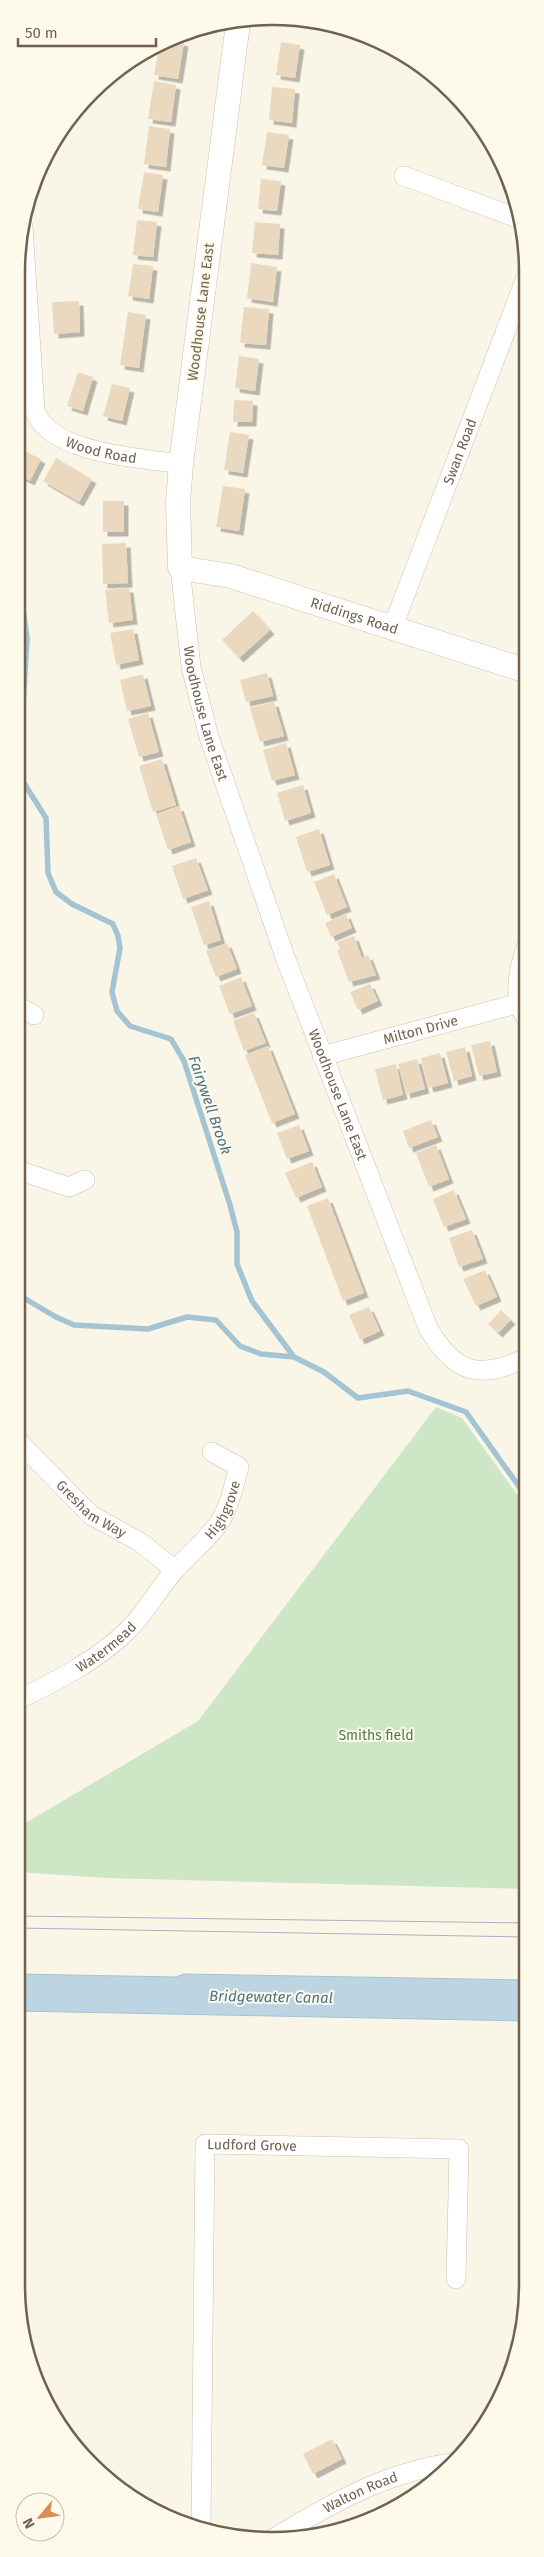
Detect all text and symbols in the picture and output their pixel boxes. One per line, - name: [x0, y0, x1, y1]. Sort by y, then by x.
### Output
- scale bar: [18, 15, 155, 47]
- text: 50 m: [25, 24, 58, 42]
- street label: Woodhouse Lane East: [184, 241, 218, 382]
- street label: Swan Road: [439, 416, 480, 487]
- street label: Wood Road: [63, 433, 138, 467]
- street label: Riddings Road: [308, 594, 400, 638]
- street label: Woodhouse Lane East: [180, 645, 232, 784]
- street label: Milton Drive: [381, 1011, 460, 1048]
- street label: Woodhouse Lane East: [305, 1027, 371, 1163]
- water label: Fairywell Brook: [185, 1053, 235, 1157]
- street label: Gresham Way: [53, 1476, 129, 1541]
- street label: Highgrove: [201, 1479, 243, 1543]
- street label: Watermead: [73, 1618, 140, 1676]
- park label: Smiths field: [338, 1727, 414, 1744]
- water label: Bridgewater Canal: [209, 1987, 333, 2007]
- street label: Ludford Grove: [207, 2136, 297, 2154]
- street label: Walton Road: [320, 2468, 400, 2516]
- north arrow: [15, 2492, 65, 2542]
- text: N: [19, 2515, 39, 2531]

